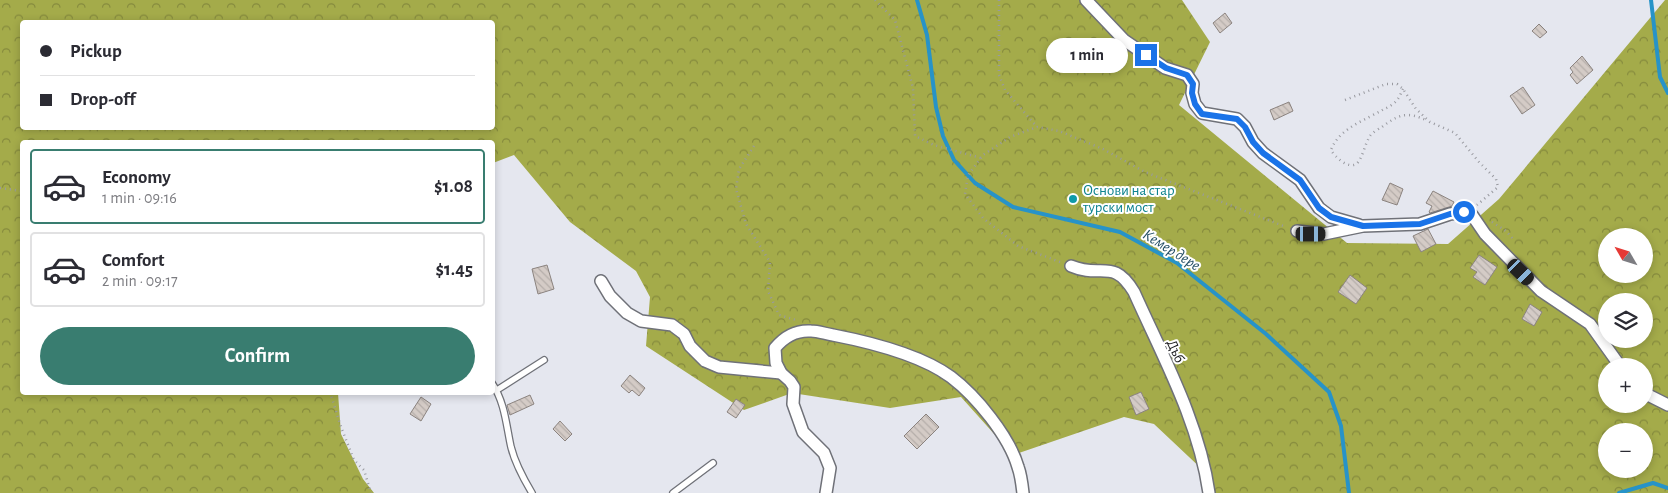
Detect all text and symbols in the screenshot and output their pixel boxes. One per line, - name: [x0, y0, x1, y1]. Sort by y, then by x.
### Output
- callout: 1 min: [1046, 38, 1128, 72]
- text: Pickup: [70, 42, 122, 61]
- route end: [1135, 44, 1157, 66]
- text: 1 min: [1070, 47, 1104, 63]
- text: Drop-off: [70, 90, 135, 109]
- icon: car: [42, 164, 87, 209]
- text: Economy: [102, 168, 171, 187]
- text: $1.08: [434, 177, 473, 196]
- place label: Основи на стар турски мост: [1082, 183, 1175, 215]
- text: 1 min · 09:16: [102, 190, 177, 206]
- marker: Основи на стар турски мост: [1067, 193, 1079, 205]
- route start: [1453, 201, 1475, 223]
- water label: Кемер дере: [1140, 226, 1203, 274]
- car: [1296, 227, 1326, 242]
- north arrow: [1598, 228, 1652, 282]
- map controls: [1598, 228, 1653, 478]
- icon: car: [42, 247, 87, 292]
- text: Comfort: [102, 251, 164, 270]
- car: [1505, 256, 1537, 288]
- text: $1.45: [435, 260, 473, 279]
- text: 2 min · 09:17: [102, 273, 178, 289]
- button: layers: [1598, 293, 1653, 348]
- button: Confirm: [40, 327, 475, 385]
- street label: Дъб: [1164, 337, 1187, 365]
- button: +: [1598, 358, 1653, 413]
- button: −: [1598, 423, 1653, 478]

